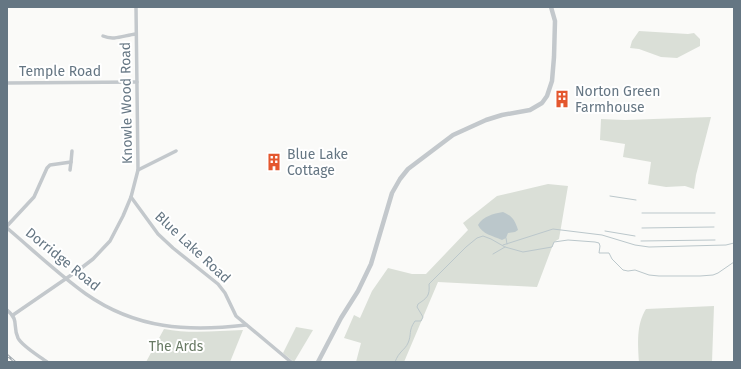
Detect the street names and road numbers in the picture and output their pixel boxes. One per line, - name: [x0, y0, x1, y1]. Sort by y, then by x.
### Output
- street label: Knowle Wood Road: [117, 42, 136, 164]
- street label: Temple Road: [19, 63, 101, 80]
- street label: Blue Lake Road: [151, 208, 234, 287]
- street label: Dorridge Road: [22, 224, 103, 295]

